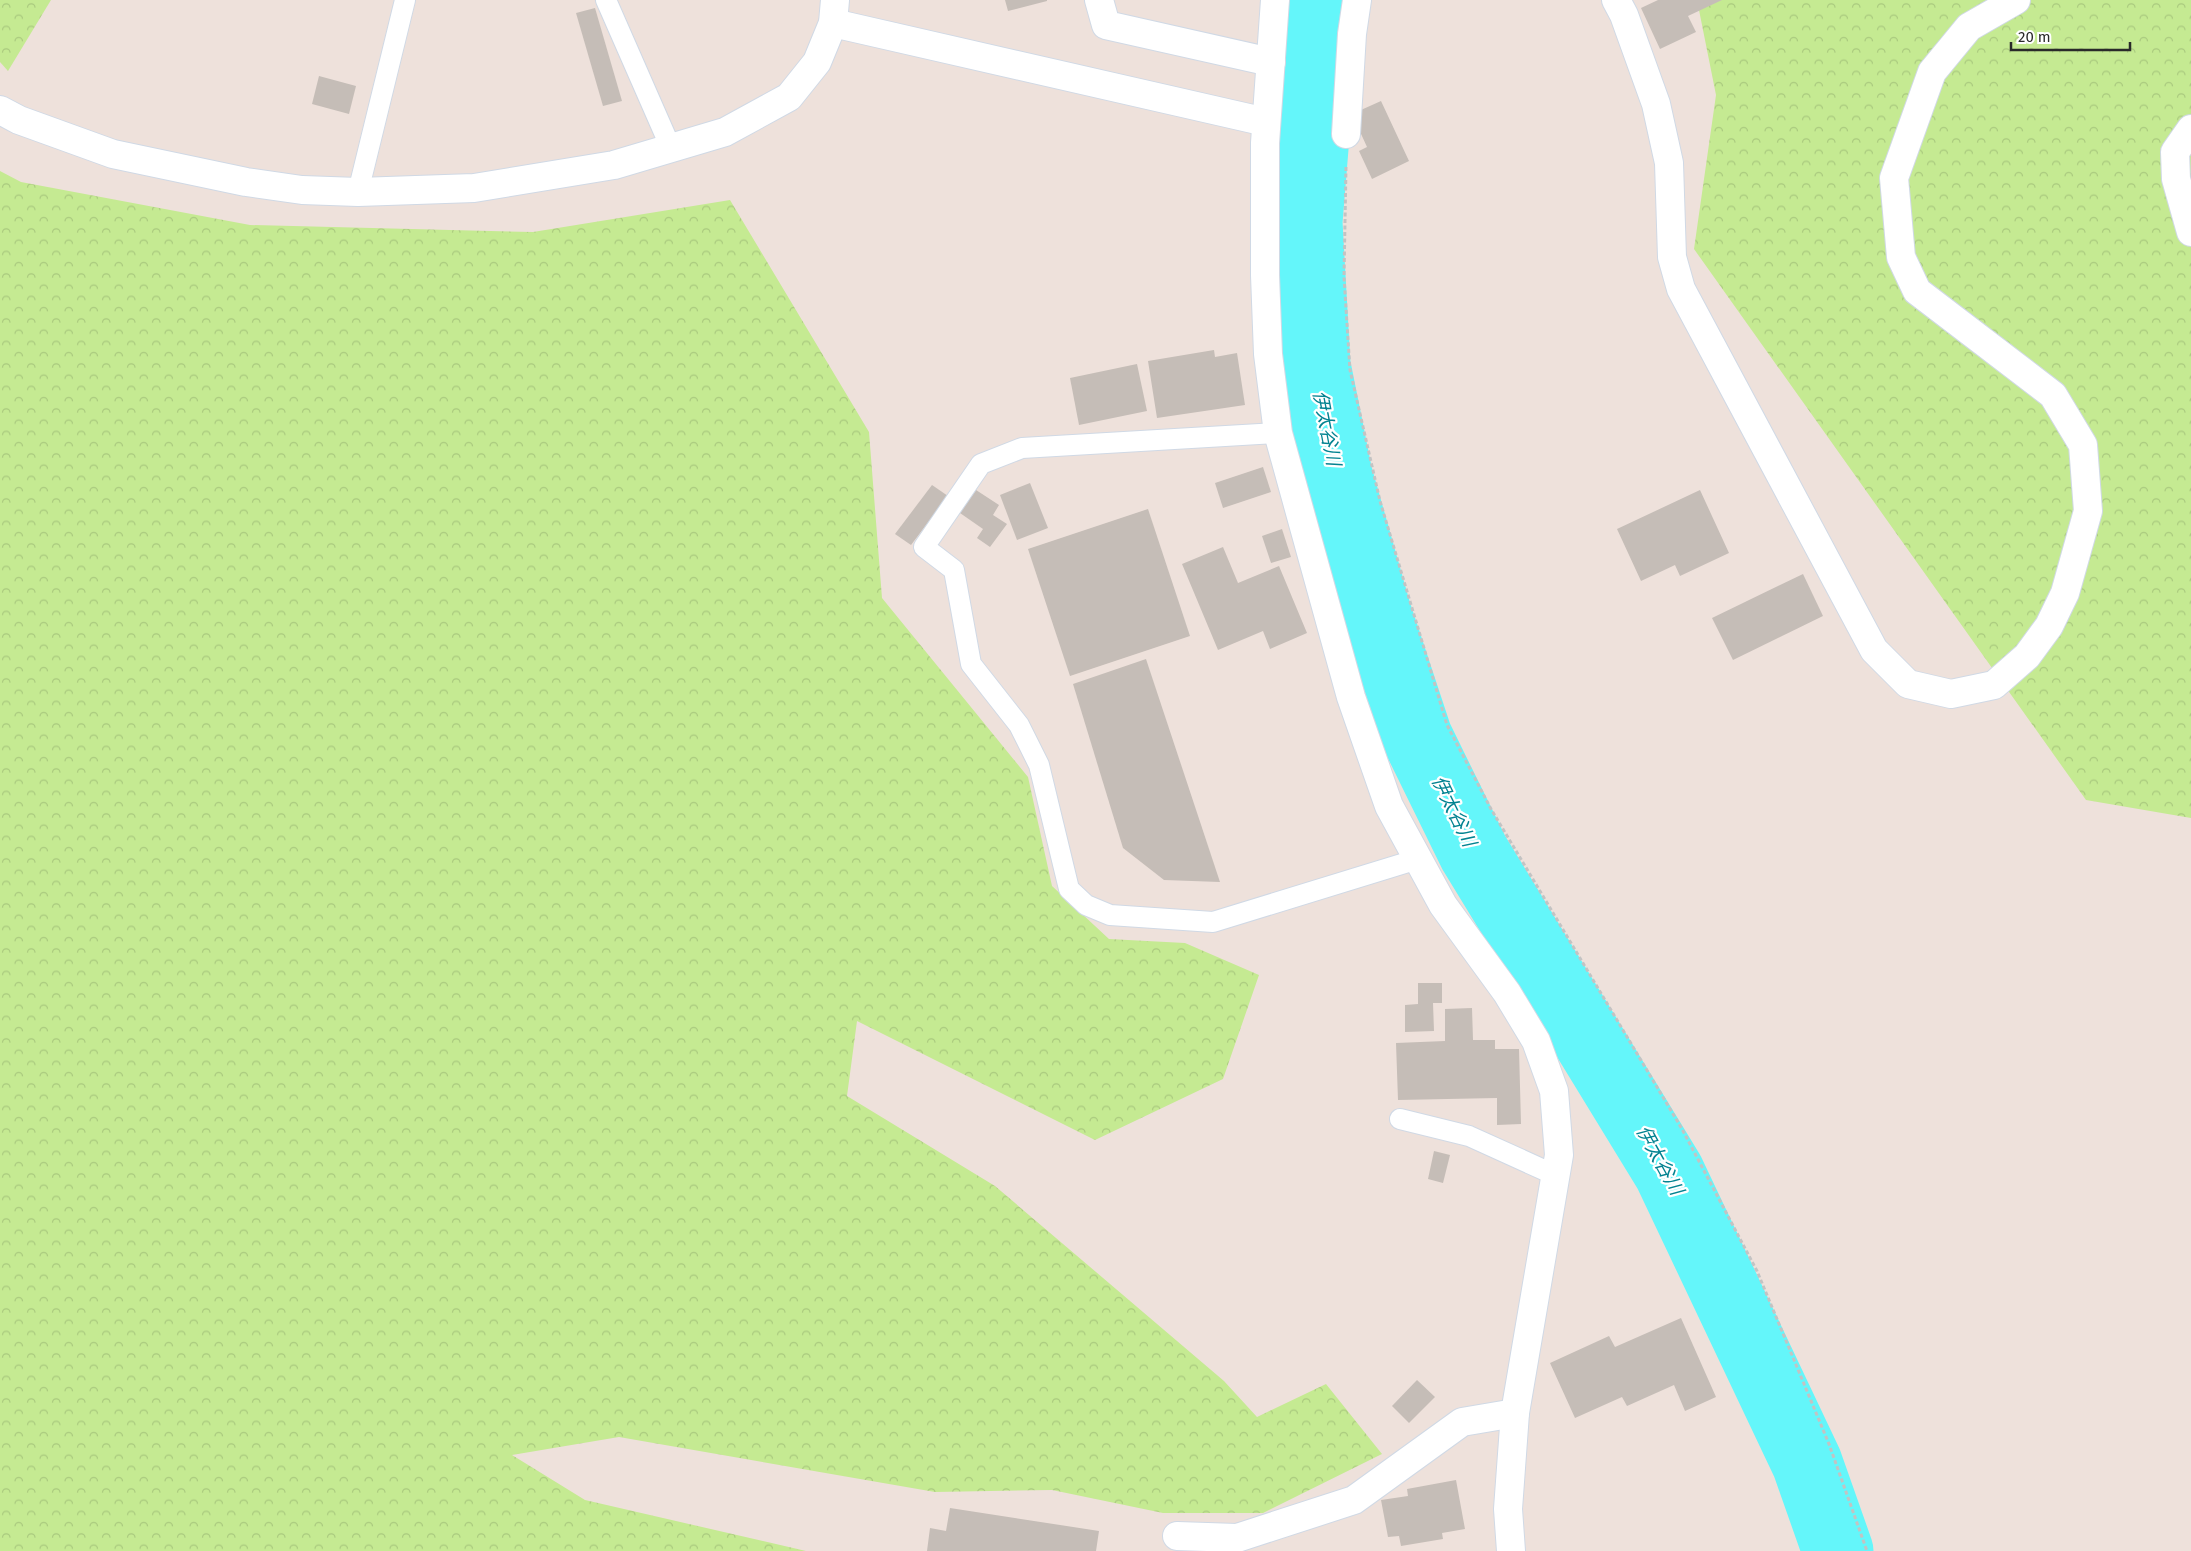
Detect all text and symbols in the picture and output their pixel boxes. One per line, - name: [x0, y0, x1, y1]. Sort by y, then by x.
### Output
- scale bar: [2011, 20, 2130, 52]
- text: 20 m: [2018, 28, 2051, 46]
- water label: 伊太谷川: [1308, 388, 1346, 469]
- water label: 伊太谷川: [1427, 772, 1482, 852]
- water label: 伊太谷川: [1632, 1121, 1689, 1201]

